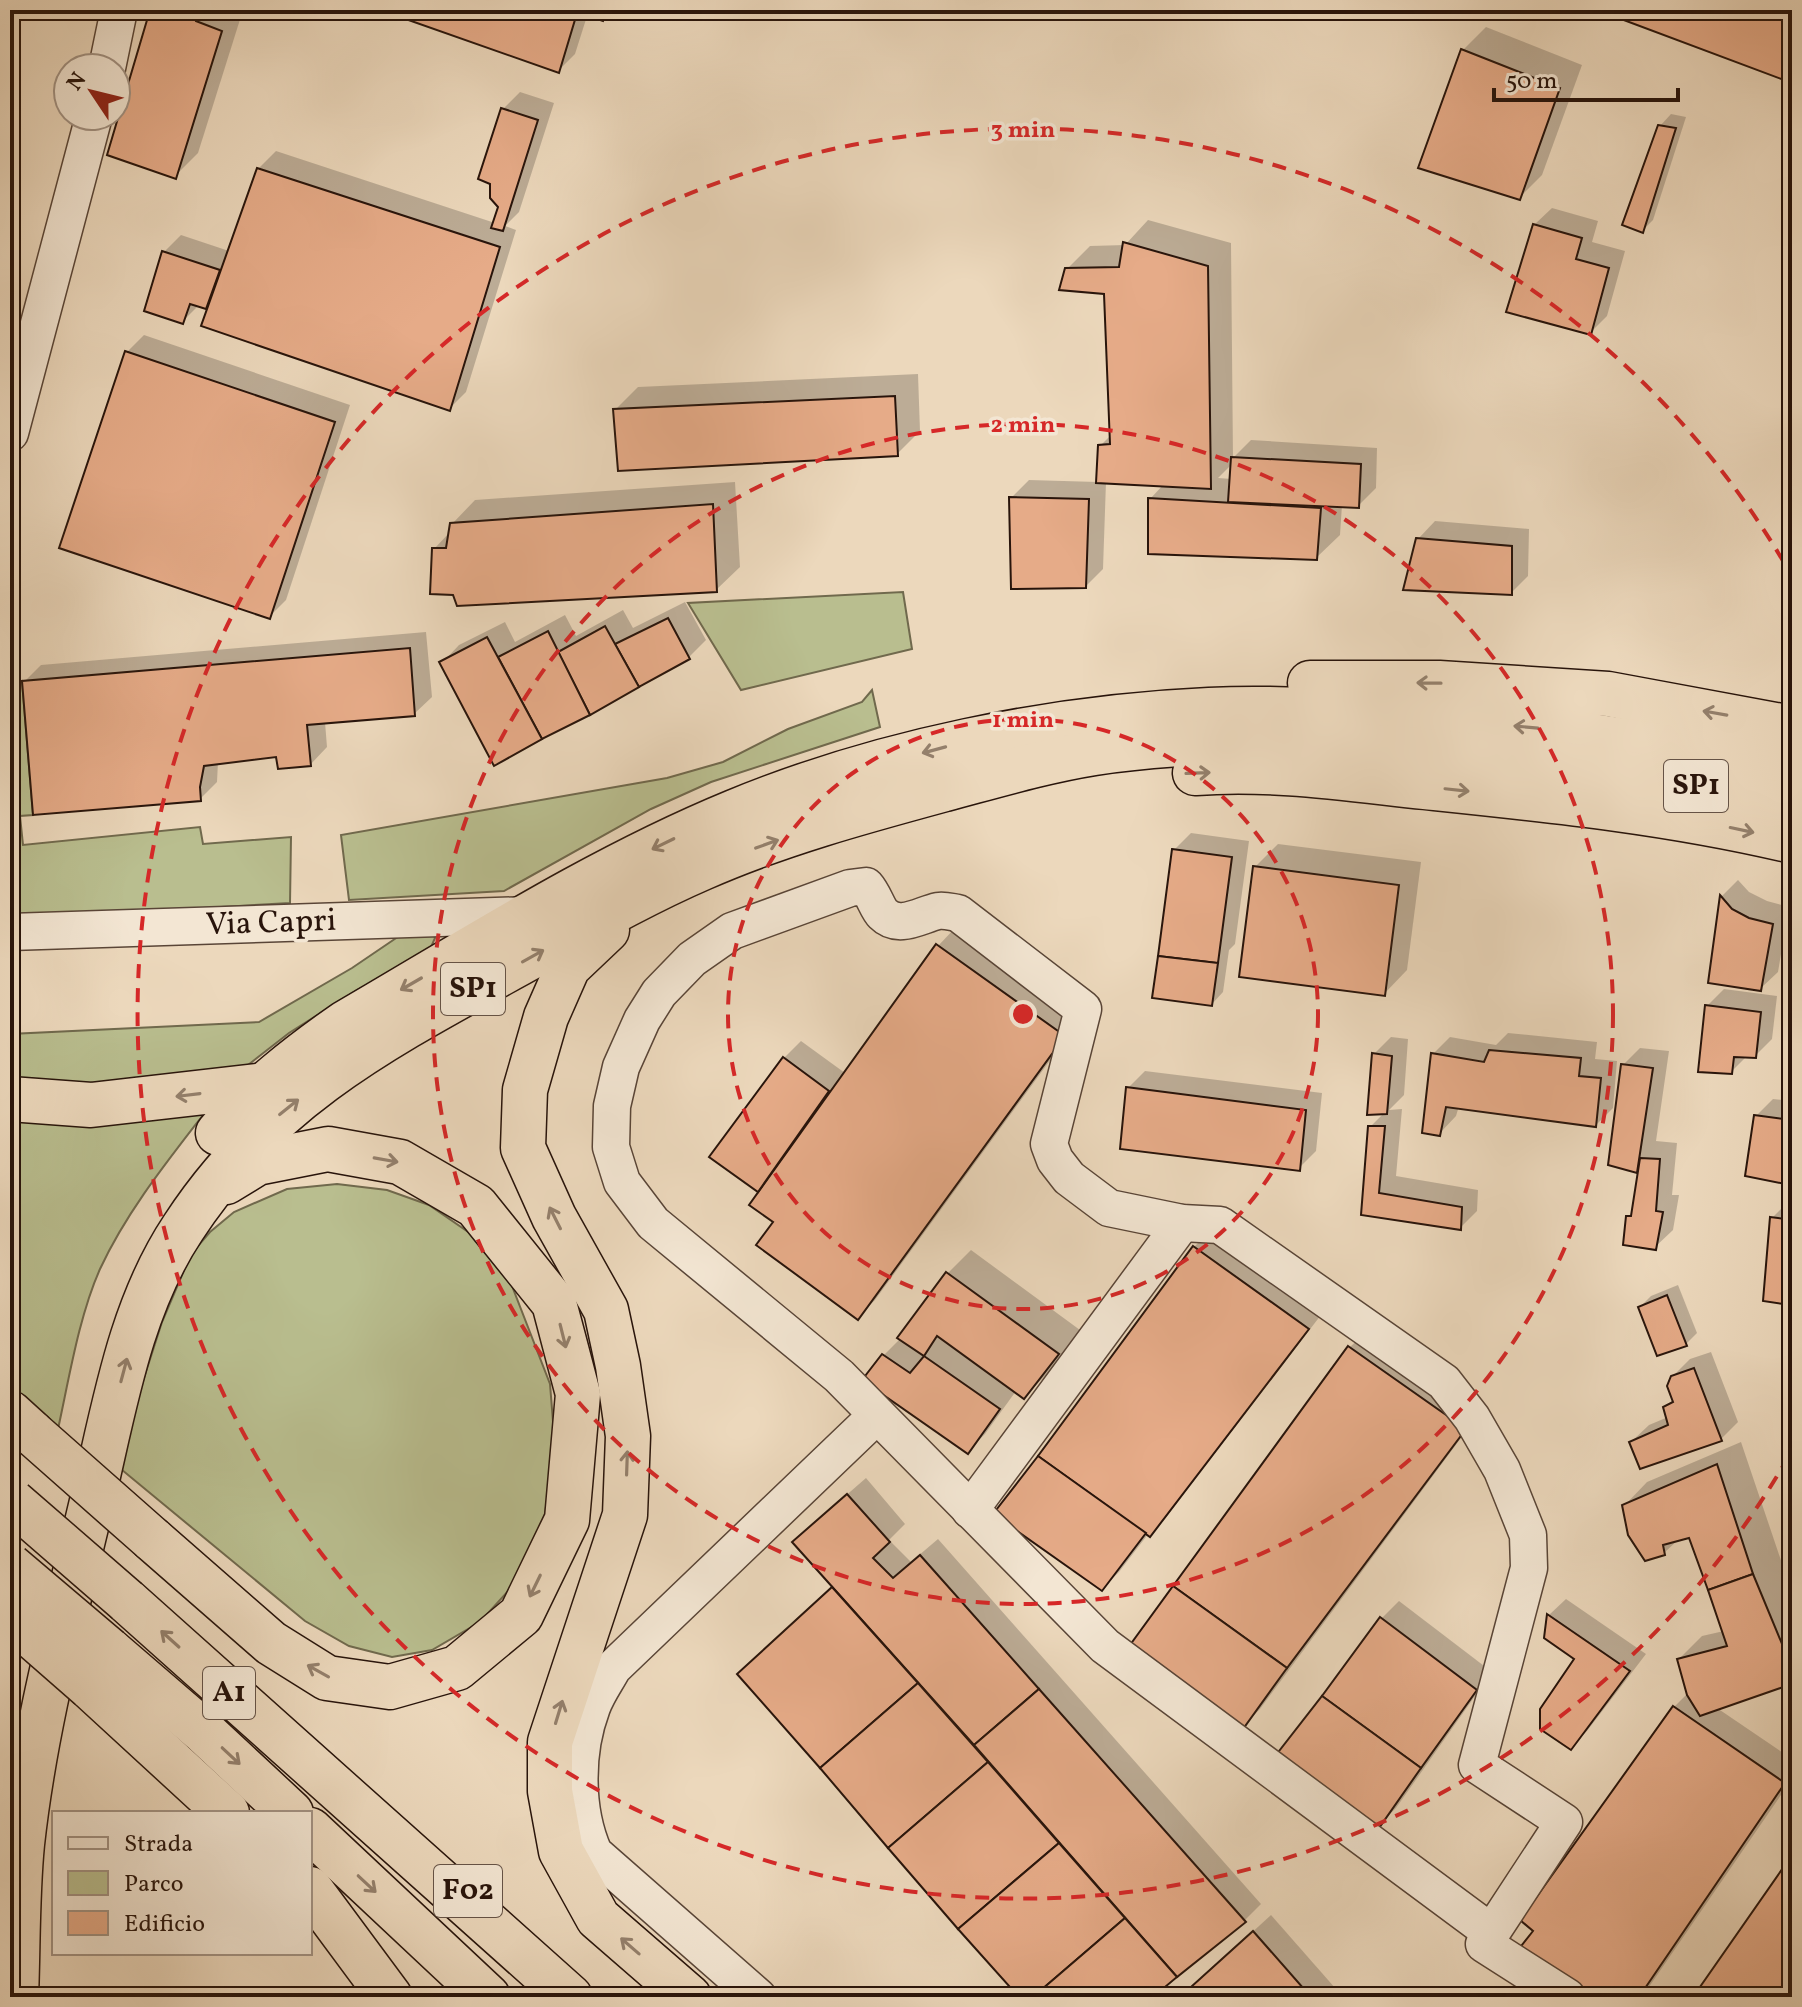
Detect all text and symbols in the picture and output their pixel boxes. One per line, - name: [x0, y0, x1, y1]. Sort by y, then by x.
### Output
- north arrow: [52, 52, 132, 132]
- scale bar: [1494, 52, 1678, 102]
- text: 50 m: [1506, 65, 1558, 99]
- text: N: [60, 67, 95, 97]
- text: 3 min: [991, 114, 1055, 148]
- text: 2 min: [991, 409, 1056, 443]
- one-way arrow: [1416, 675, 1443, 691]
- text: 1 min: [992, 704, 1054, 738]
- one-way arrow: [1703, 704, 1729, 719]
- one-way arrow: [1513, 719, 1540, 734]
- one-way arrow: [922, 743, 948, 758]
- road number: SP1: [1664, 760, 1728, 812]
- one-way arrow: [1184, 765, 1211, 780]
- one-way arrow: [1443, 783, 1470, 798]
- one-way arrow: [1729, 823, 1755, 838]
- one-way arrow: [754, 836, 779, 850]
- one-way arrow: [651, 837, 675, 852]
- street label: Via Capri: [205, 900, 337, 948]
- one-way arrow: [521, 948, 544, 964]
- road number: SP1: [441, 963, 505, 1015]
- one-way arrow: [400, 977, 424, 992]
- centre of rings: [1009, 1000, 1037, 1028]
- one-way arrow: [176, 1088, 201, 1103]
- one-way arrow: [278, 1098, 298, 1116]
- one-way arrow: [373, 1153, 398, 1168]
- one-way arrow: [547, 1207, 563, 1231]
- one-way arrow: [556, 1322, 571, 1348]
- one-way arrow: [117, 1358, 132, 1384]
- one-way arrow: [619, 1450, 634, 1477]
- one-way arrow: [527, 1573, 542, 1597]
- one-way arrow: [160, 1631, 180, 1649]
- one-way arrow: [307, 1663, 330, 1679]
- road number: A1: [203, 1667, 255, 1719]
- one-way arrow: [552, 1700, 567, 1726]
- one-way arrow: [220, 1747, 240, 1765]
- legend: [52, 1811, 312, 1955]
- text: Strada: [124, 1828, 193, 1862]
- road number: F02: [434, 1865, 502, 1917]
- text: Parco: [124, 1868, 183, 1902]
- one-way arrow: [357, 1874, 377, 1893]
- text: Edificio: [124, 1908, 205, 1942]
- one-way arrow: [620, 1937, 641, 1955]

